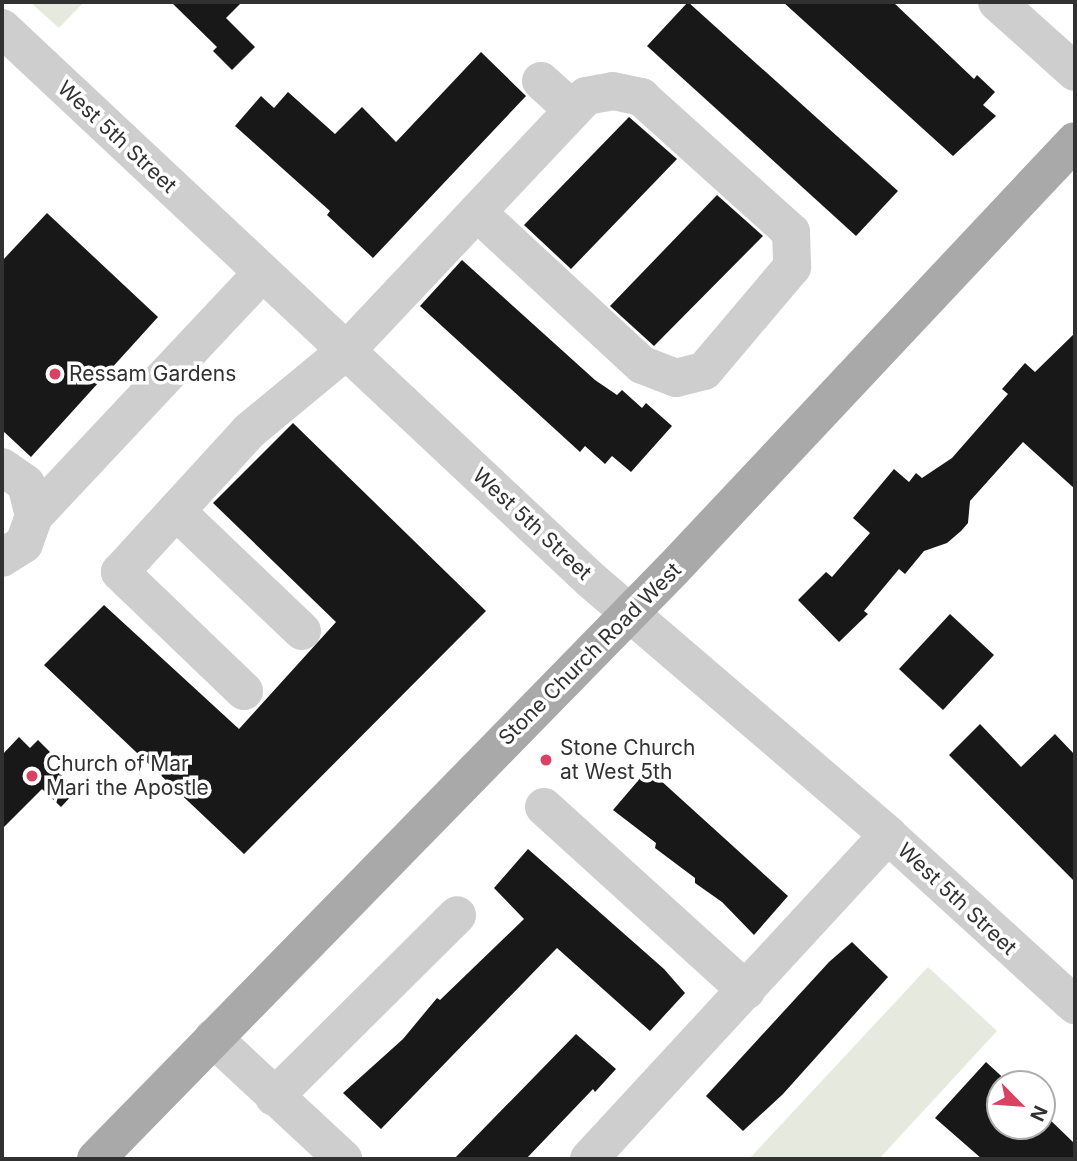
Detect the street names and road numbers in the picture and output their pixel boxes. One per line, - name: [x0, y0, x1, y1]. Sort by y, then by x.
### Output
- street label: West 5th Street: [52, 76, 182, 198]
- street label: West 5th Street: [467, 463, 597, 585]
- street label: Stone Church Road West: [494, 558, 686, 750]
- street label: West 5th Street: [892, 838, 1022, 960]

